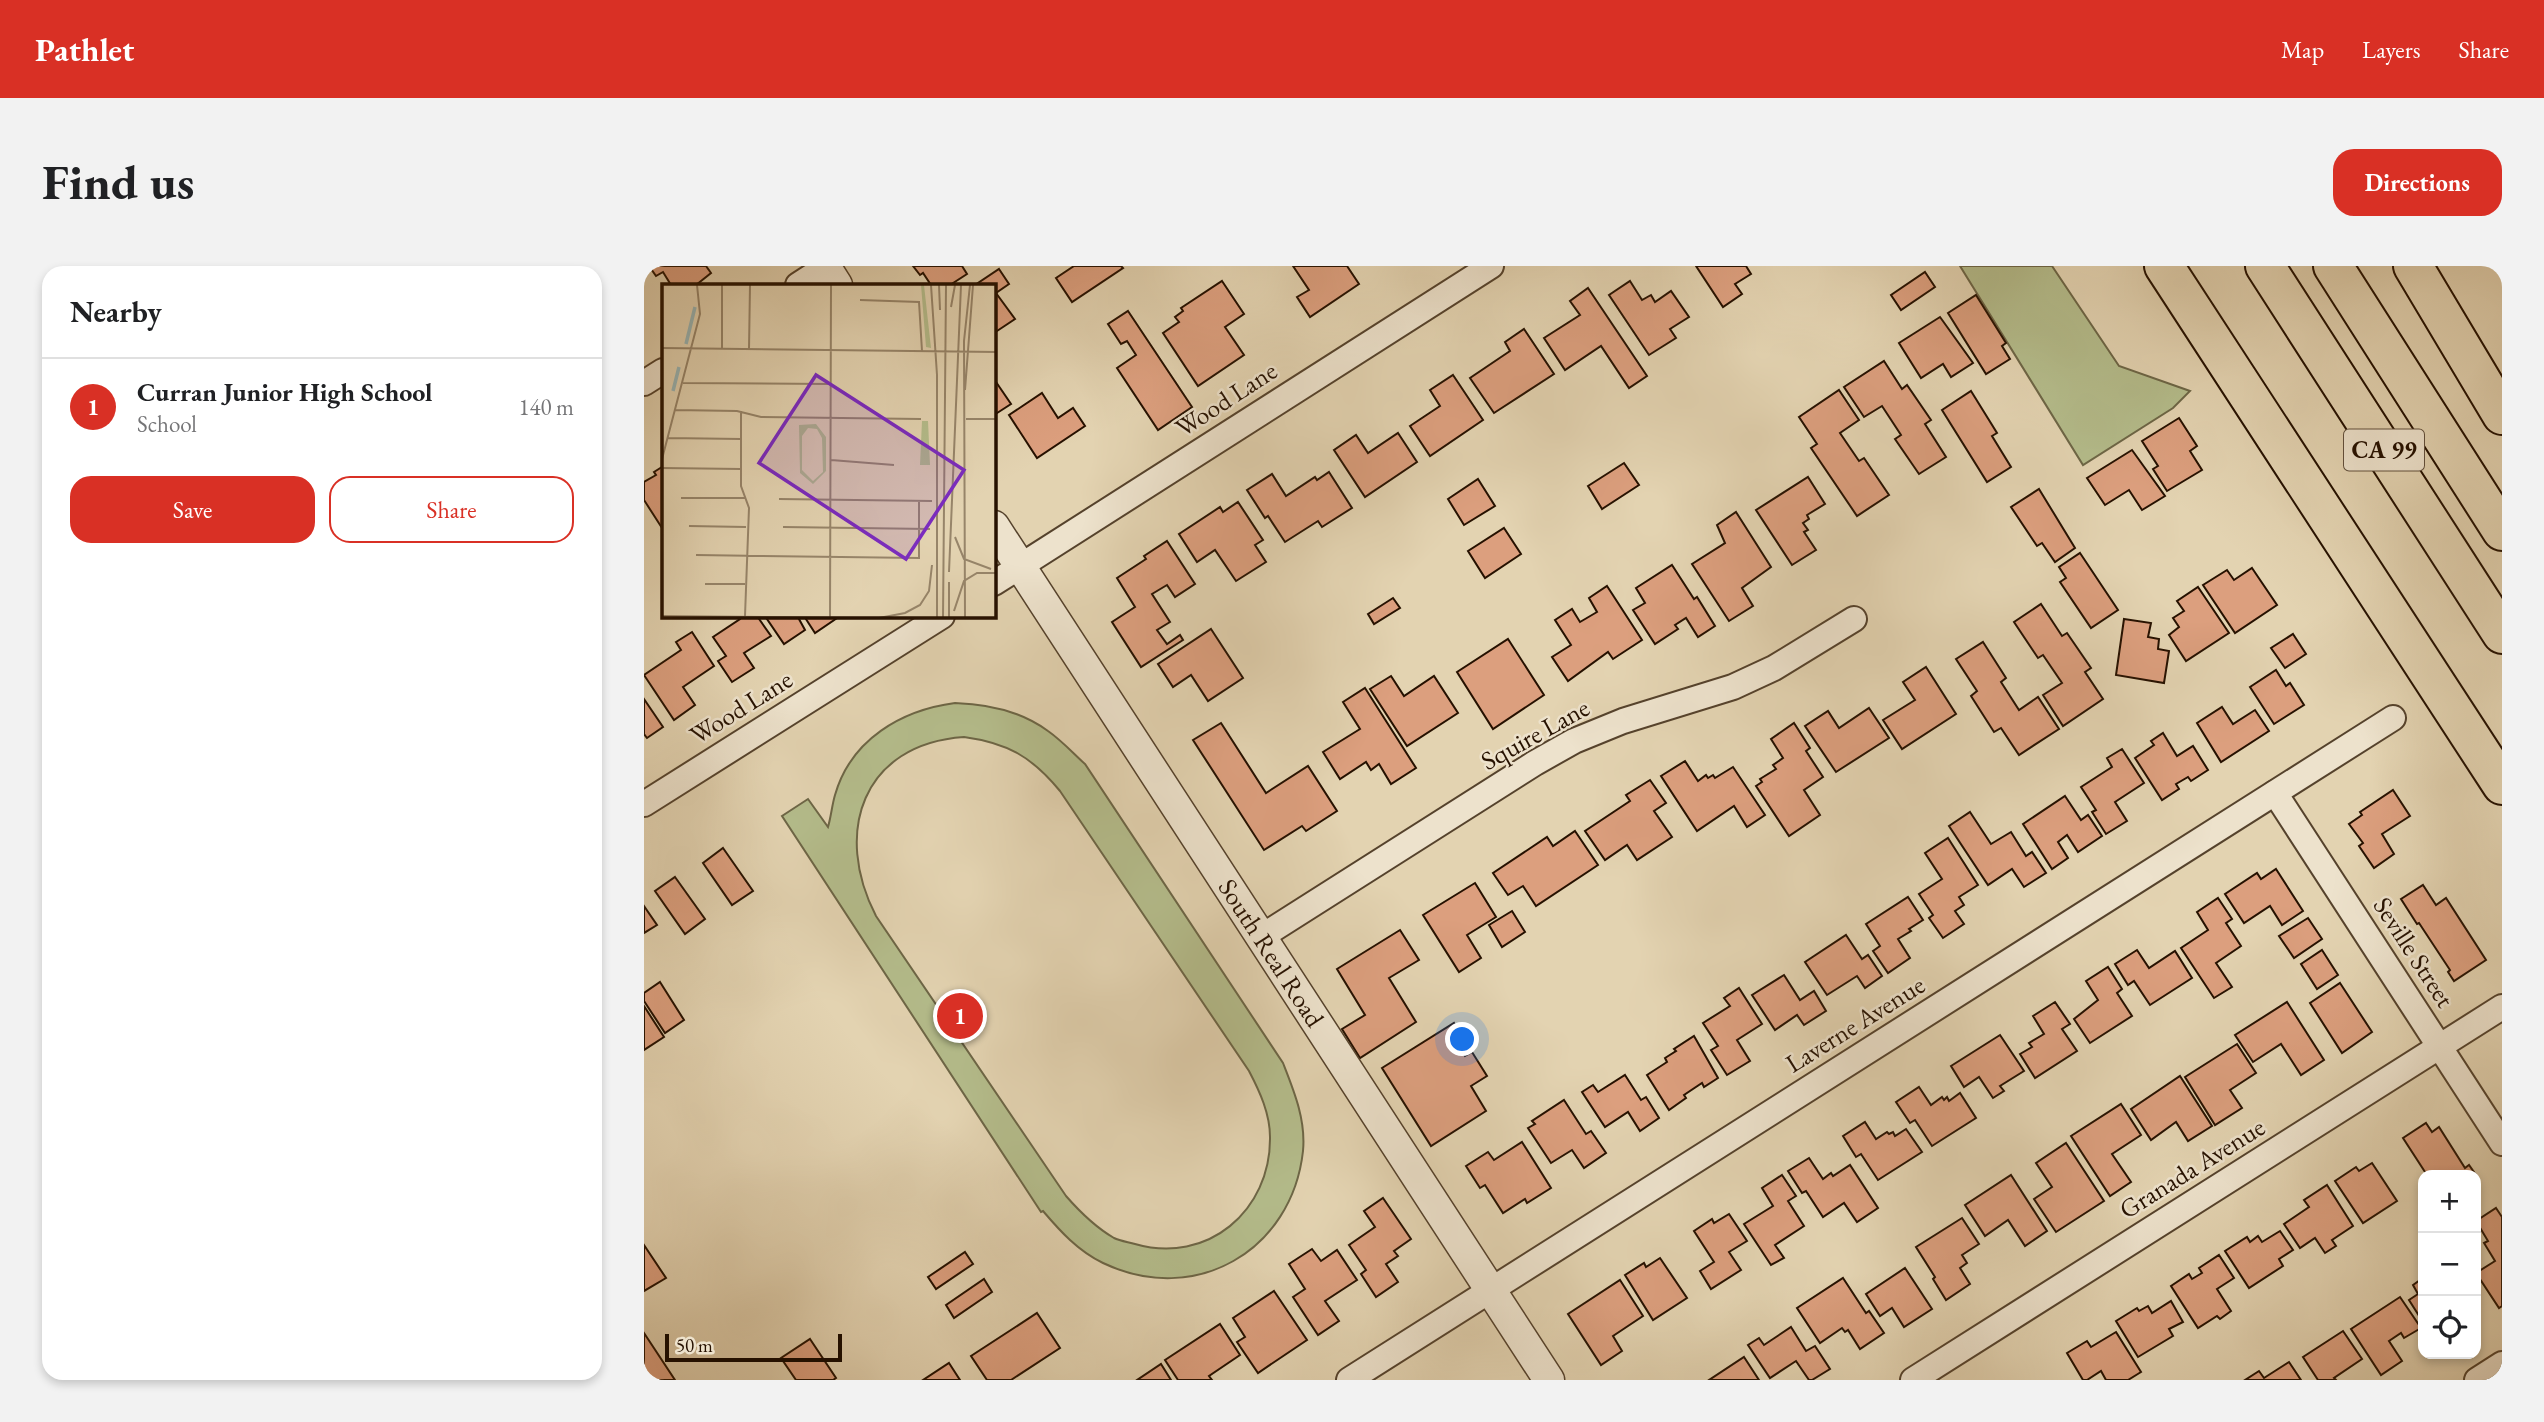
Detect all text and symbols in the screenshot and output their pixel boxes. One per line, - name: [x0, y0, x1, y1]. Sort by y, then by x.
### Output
- text: Pathlet: [35, 28, 134, 71]
- text: Map: [2281, 34, 2324, 65]
- text: Layers: [2362, 34, 2421, 65]
- text: Share: [2459, 34, 2509, 65]
- button: Directions: [2333, 149, 2502, 216]
- text: Find us: [42, 150, 194, 214]
- inset map: [662, 284, 996, 618]
- text: Nearby: [70, 292, 162, 331]
- street label: Wood Lane: [1169, 353, 1283, 445]
- text: Curran Junior High School: [137, 375, 432, 409]
- text: 1: [87, 392, 99, 422]
- text: 140 m: [518, 392, 574, 422]
- text: School: [137, 409, 197, 439]
- road number: CA 99: [2344, 430, 2424, 470]
- button: Save: [70, 476, 315, 543]
- button: Share: [329, 476, 574, 543]
- street label: Wood Lane: [683, 662, 799, 752]
- street label: Squire Lane: [1475, 690, 1595, 778]
- street label: South Real Road: [1211, 872, 1333, 1034]
- street label: Seville Street: [2366, 890, 2462, 1014]
- street label: Laverne Avenue: [1779, 968, 1931, 1080]
- pin: 1: [937, 990, 983, 1042]
- your location: [1445, 1022, 1479, 1056]
- street label: Granada Avenue: [2113, 1110, 2271, 1226]
- map controls: [2418, 1170, 2481, 1359]
- button: +: [2418, 1170, 2481, 1233]
- button: −: [2418, 1233, 2481, 1296]
- button: locate: [2418, 1296, 2481, 1359]
- scale bar: [665, 1331, 842, 1363]
- text: 50 m: [676, 1333, 713, 1358]

